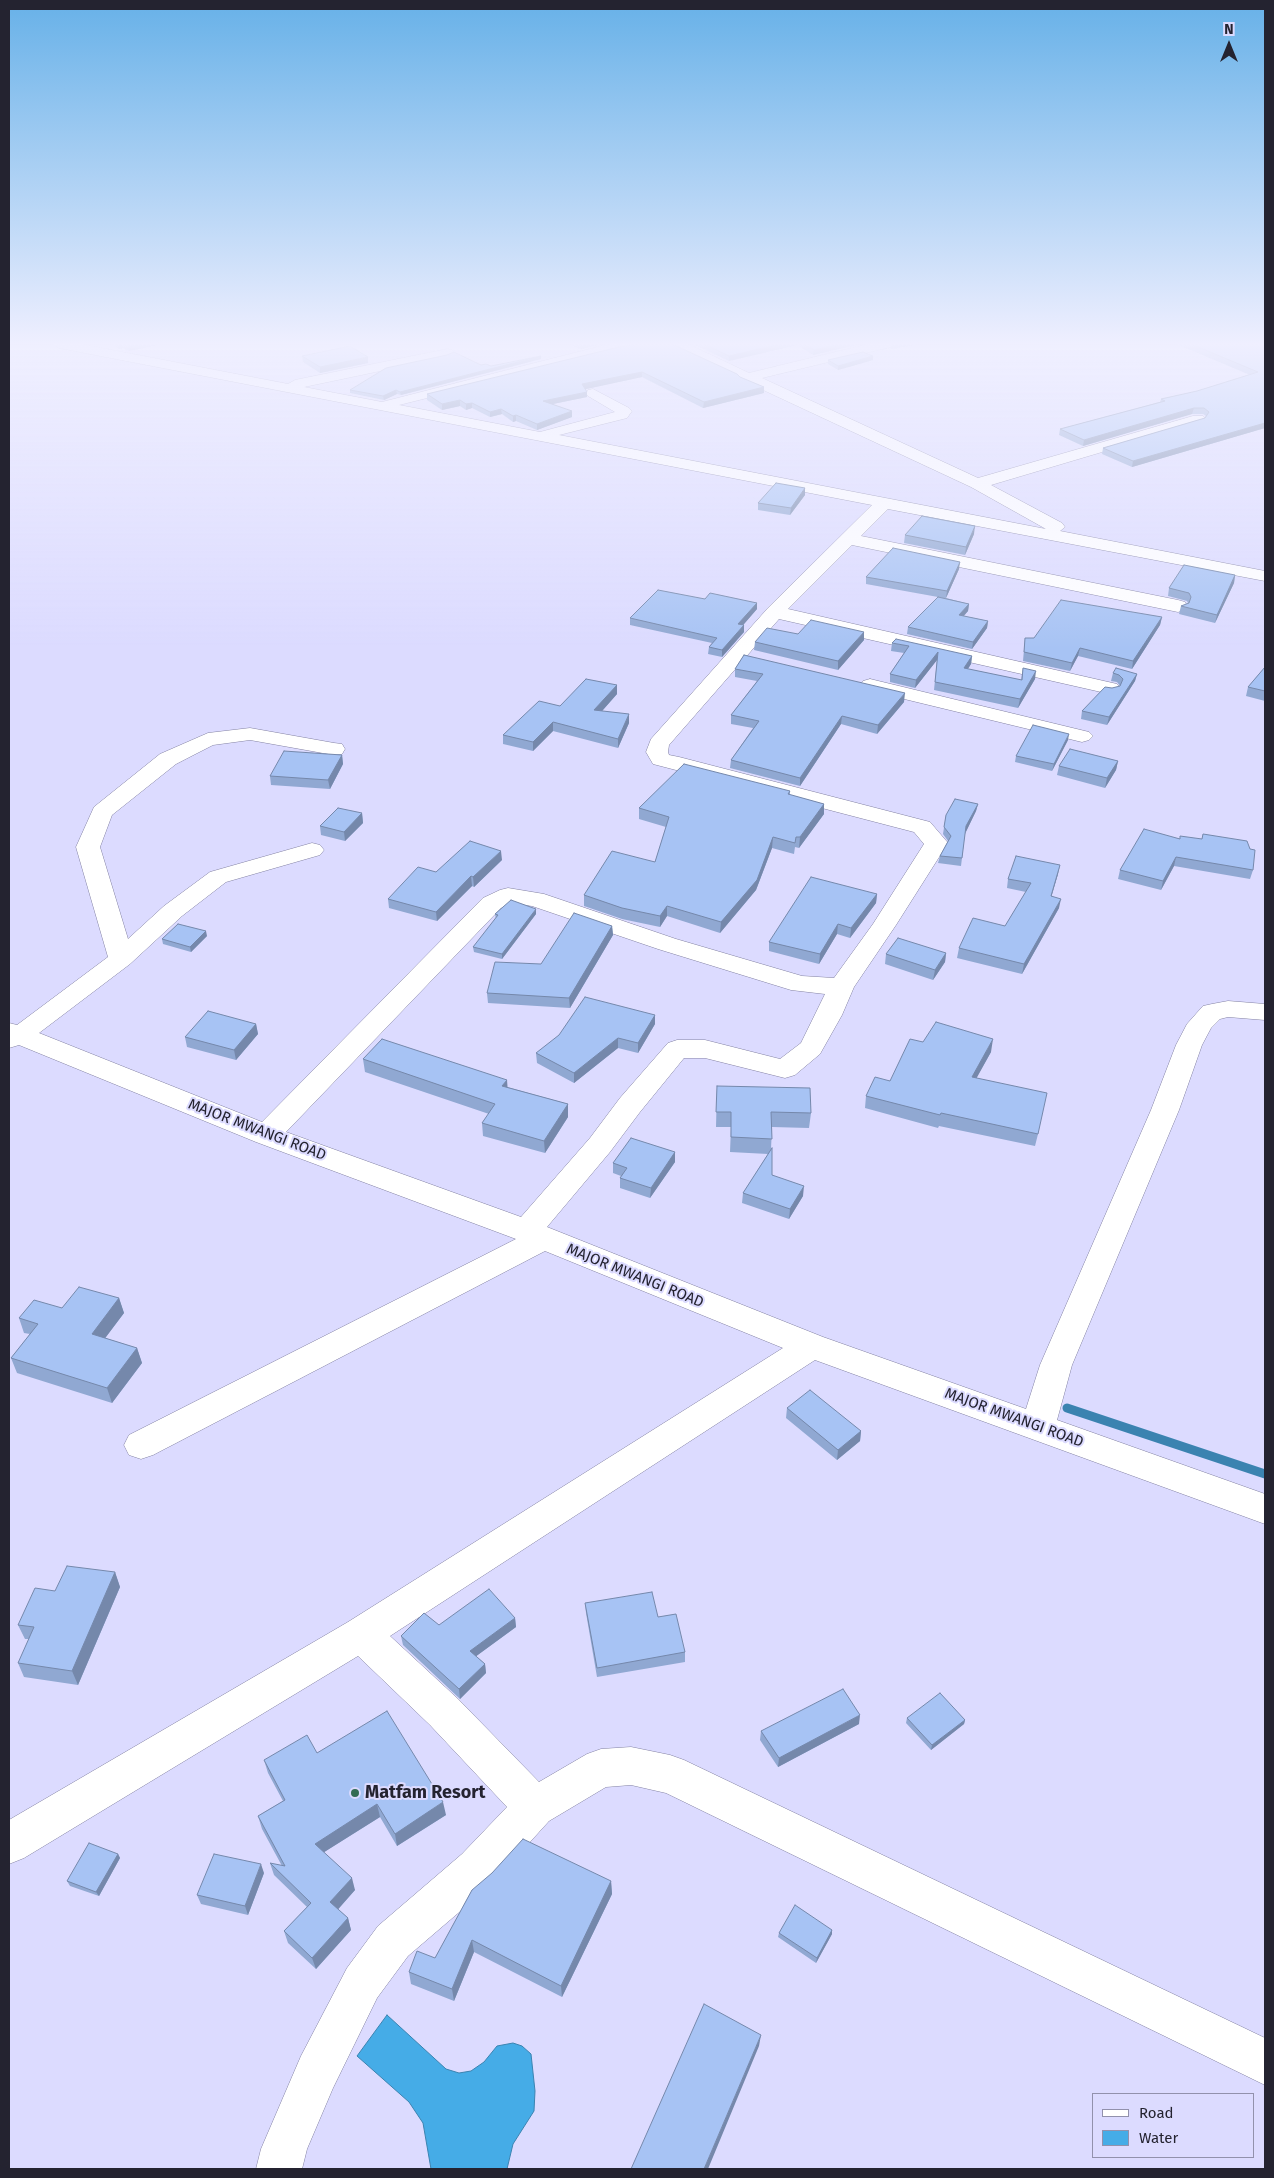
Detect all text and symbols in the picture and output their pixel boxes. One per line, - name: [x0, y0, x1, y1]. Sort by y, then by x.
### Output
- north arrow: [1204, 20, 1254, 70]
- text: N: [1224, 21, 1234, 38]
- street label: MAJOR MWANGI ROAD: [185, 1095, 329, 1165]
- street label: MAJOR MWANGI ROAD: [564, 1240, 706, 1312]
- street label: MAJOR MWANGI ROAD: [942, 1384, 1086, 1452]
- place label: Matfam Resort: [365, 1782, 485, 1804]
- marker: Matfam Resort: [349, 1787, 361, 1799]
- legend: [1092, 2093, 1254, 2158]
- text: Road: [1139, 2104, 1174, 2122]
- text: Water: [1139, 2129, 1178, 2147]

